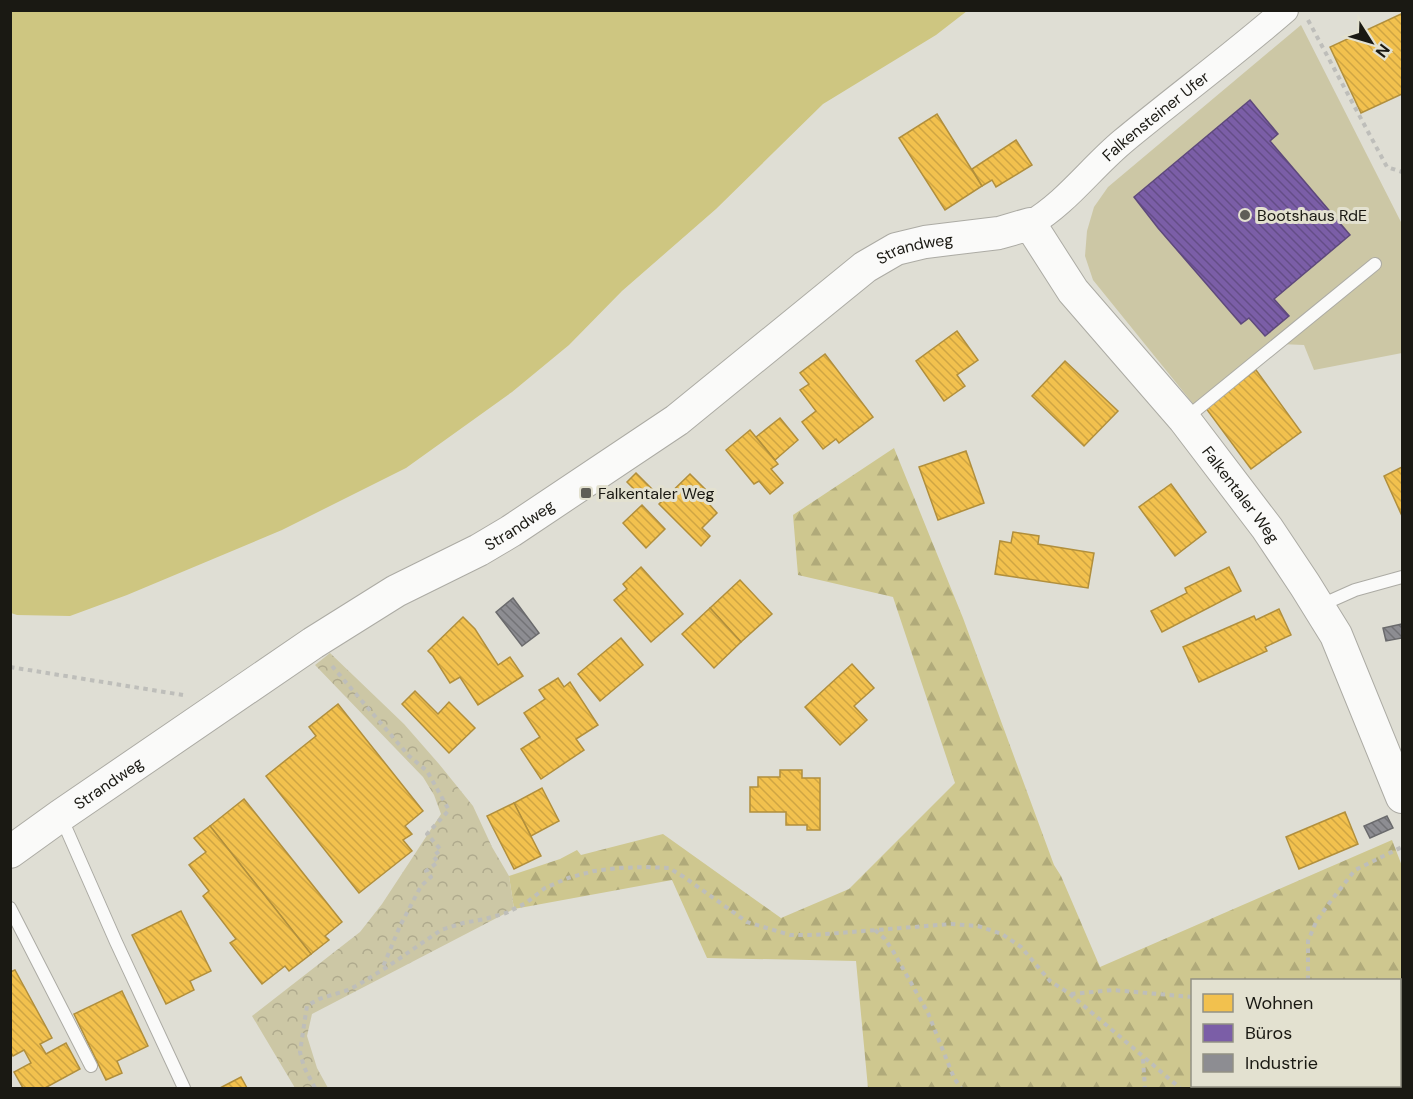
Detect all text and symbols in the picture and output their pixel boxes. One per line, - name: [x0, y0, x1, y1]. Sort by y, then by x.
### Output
- north arrow: [1341, 12, 1401, 72]
- text: N: [1371, 40, 1394, 62]
- street label: Falkensteiner Ufer: [1098, 66, 1214, 166]
- place label: Bootshaus RdE: [1257, 205, 1367, 226]
- marker: Bootshaus RdE: [1238, 208, 1252, 222]
- street label: Strandweg: [872, 229, 954, 269]
- street label: Falkentaler Weg: [1197, 442, 1284, 547]
- place label: Falkentaler Weg: [598, 483, 715, 504]
- marker: Falkentaler Weg: [579, 486, 593, 500]
- street label: Strandweg: [481, 495, 559, 556]
- street label: Strandweg: [70, 752, 147, 815]
- legend: [1191, 979, 1401, 1087]
- text: Wohnen: [1245, 991, 1313, 1015]
- text: Büros: [1245, 1021, 1292, 1045]
- text: Industrie: [1245, 1051, 1318, 1075]

